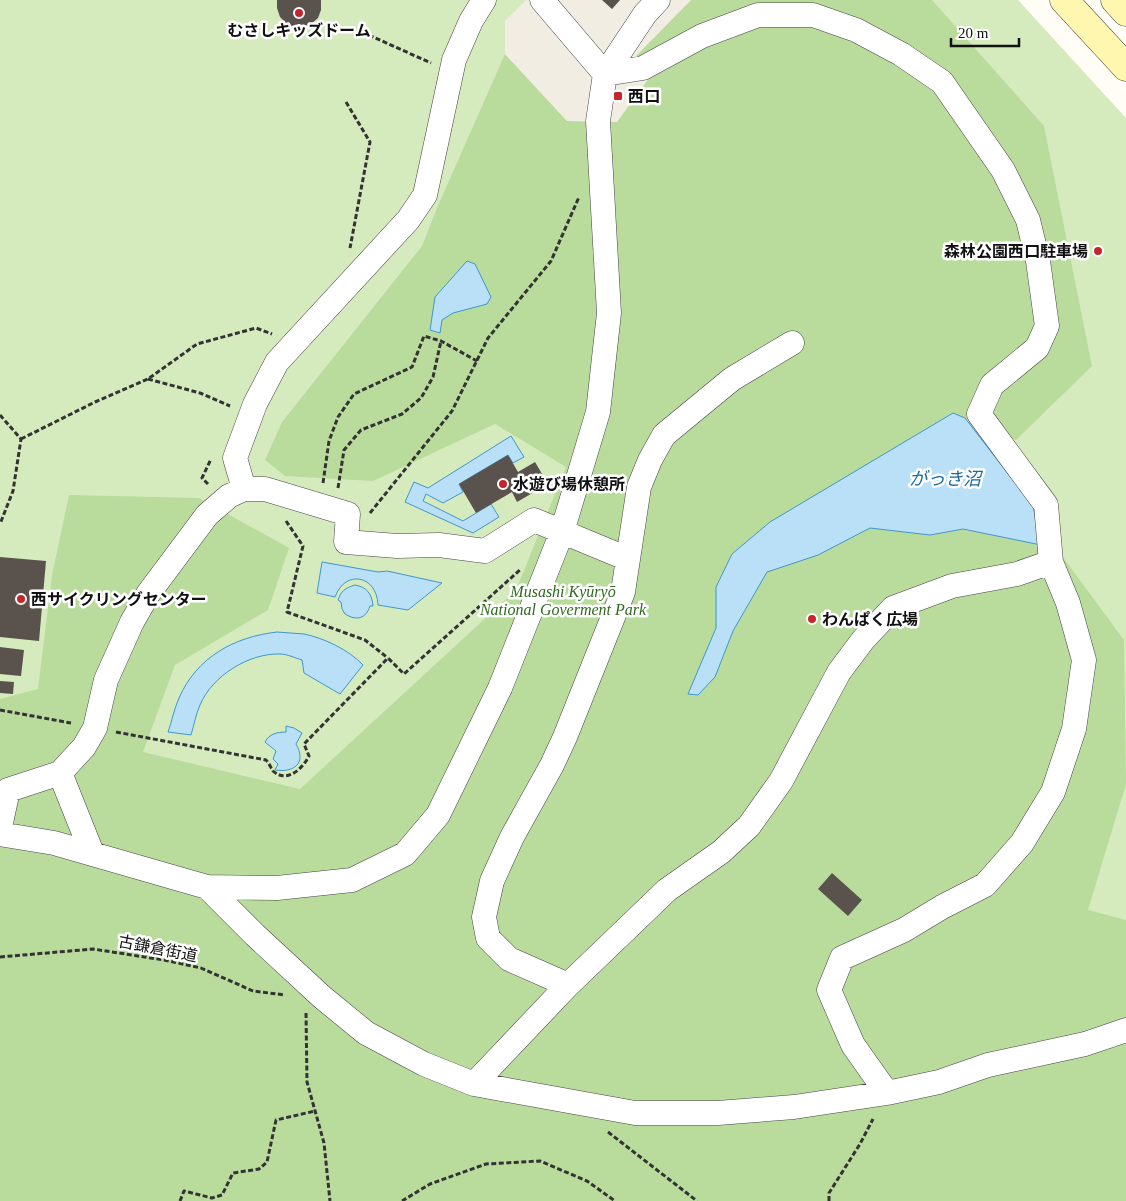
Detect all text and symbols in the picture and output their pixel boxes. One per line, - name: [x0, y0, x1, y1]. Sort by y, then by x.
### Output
- marker: むさしキッズドーム: [293, 7, 305, 19]
- scale bar: [951, 15, 1018, 47]
- place label: むさしキッズドーム: [227, 22, 371, 39]
- text: 20 m: [958, 25, 989, 41]
- place label: 西口: [628, 88, 660, 105]
- marker: 西口: [612, 90, 624, 102]
- place label: 森林公園西口駐車場: [944, 243, 1088, 260]
- marker: 森林公園西口駐車場: [1092, 245, 1104, 257]
- water label: がっき沼: [909, 469, 984, 489]
- place label: 水遊び場休憩所: [513, 475, 625, 493]
- marker: 水遊び場休憩所: [497, 478, 509, 490]
- park label: Musashi Kyūryō National Goverment Park: [479, 583, 647, 618]
- place label: 西サイクリングセンター: [31, 590, 207, 608]
- marker: 西サイクリングセンター: [15, 593, 27, 605]
- place label: わんぱく広場: [822, 611, 918, 628]
- marker: わんぱく広場: [806, 613, 818, 625]
- street label: 古鎌倉街道: [117, 933, 199, 964]

